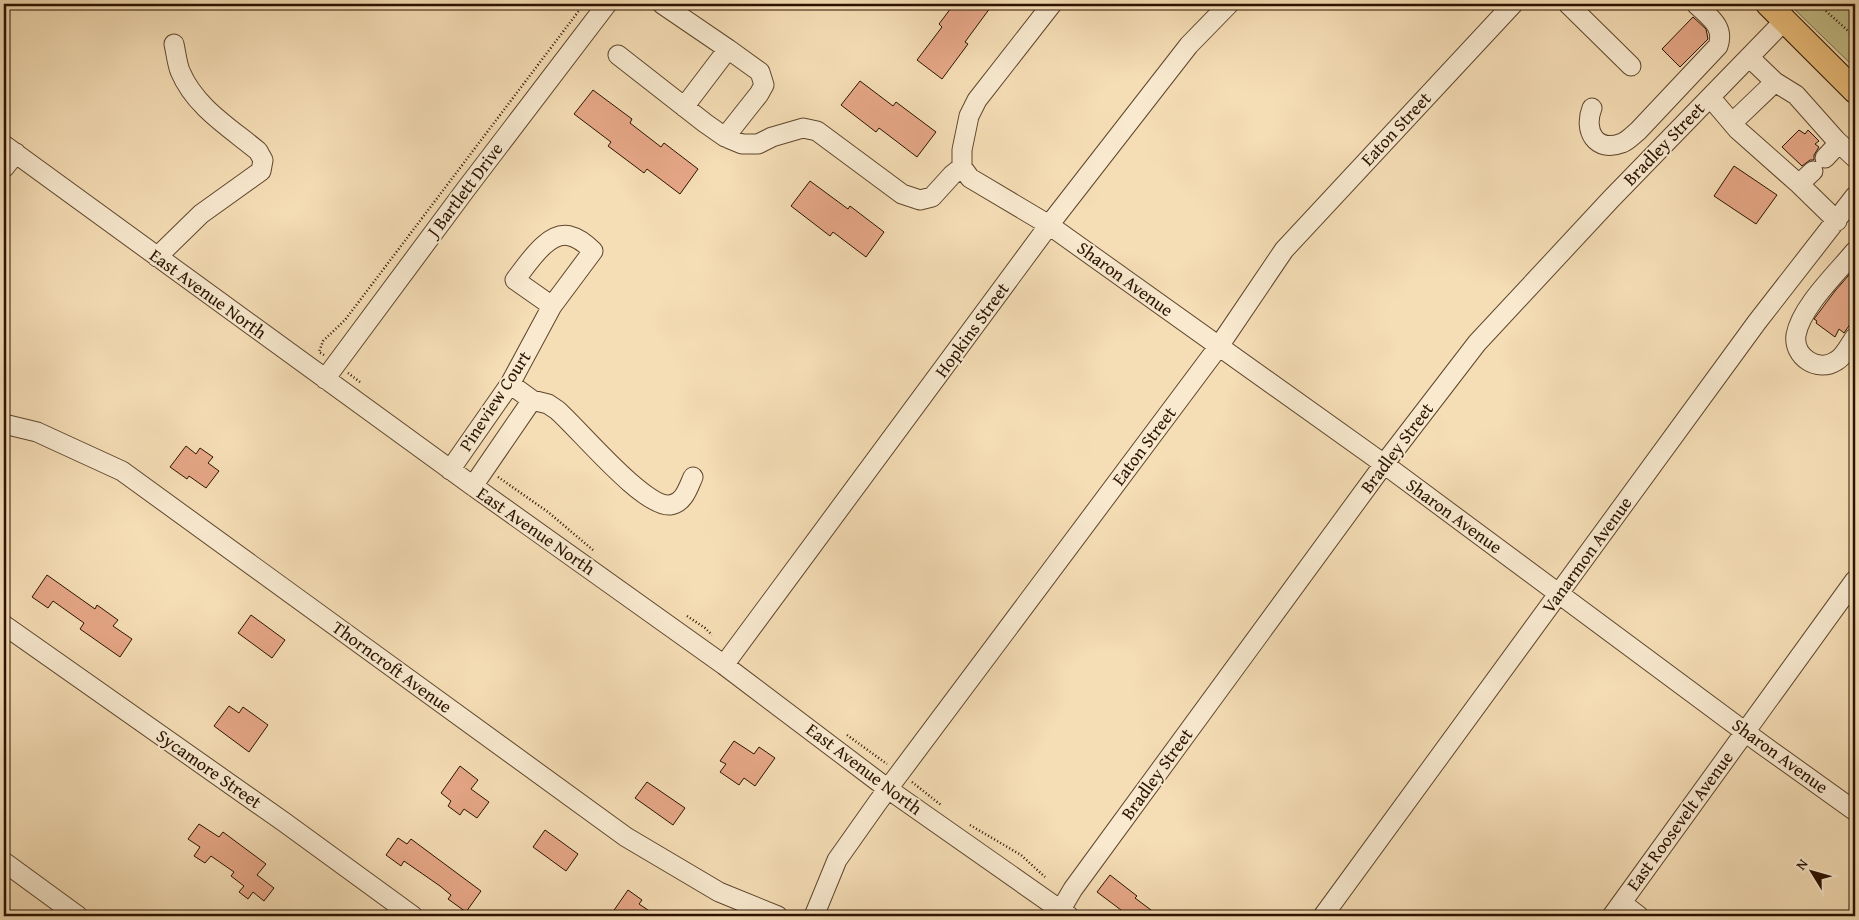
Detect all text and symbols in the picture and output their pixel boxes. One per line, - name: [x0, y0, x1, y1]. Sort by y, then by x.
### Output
- street label: Eaton Street: [1354, 85, 1438, 172]
- street label: Bradley Street: [1617, 95, 1711, 192]
- street label: J Bartlett Drive: [419, 137, 509, 244]
- street label: Sharon Avenue: [1072, 234, 1179, 323]
- street label: East Avenue North: [144, 242, 273, 345]
- street label: Hopkins Street: [928, 276, 1016, 383]
- street label: Pineview Court: [452, 345, 538, 456]
- street label: Bradley Street: [1353, 396, 1440, 499]
- street label: Eaton Street: [1105, 400, 1183, 491]
- street label: Sharon Avenue: [1401, 471, 1508, 560]
- street label: East Avenue North: [472, 480, 601, 582]
- street label: Vanarmon Avenue: [1535, 491, 1638, 619]
- street label: Thorncroft Avenue: [327, 614, 458, 719]
- street label: Sharon Avenue: [1727, 711, 1834, 800]
- street label: East Avenue North: [801, 716, 928, 821]
- street label: Sycamore Street: [151, 722, 268, 815]
- street label: Bradley Street: [1114, 722, 1199, 825]
- street label: East Roosevelt Avenue: [1620, 745, 1740, 896]
- north arrow: [1786, 848, 1836, 898]
- text: N: [1791, 854, 1813, 874]

